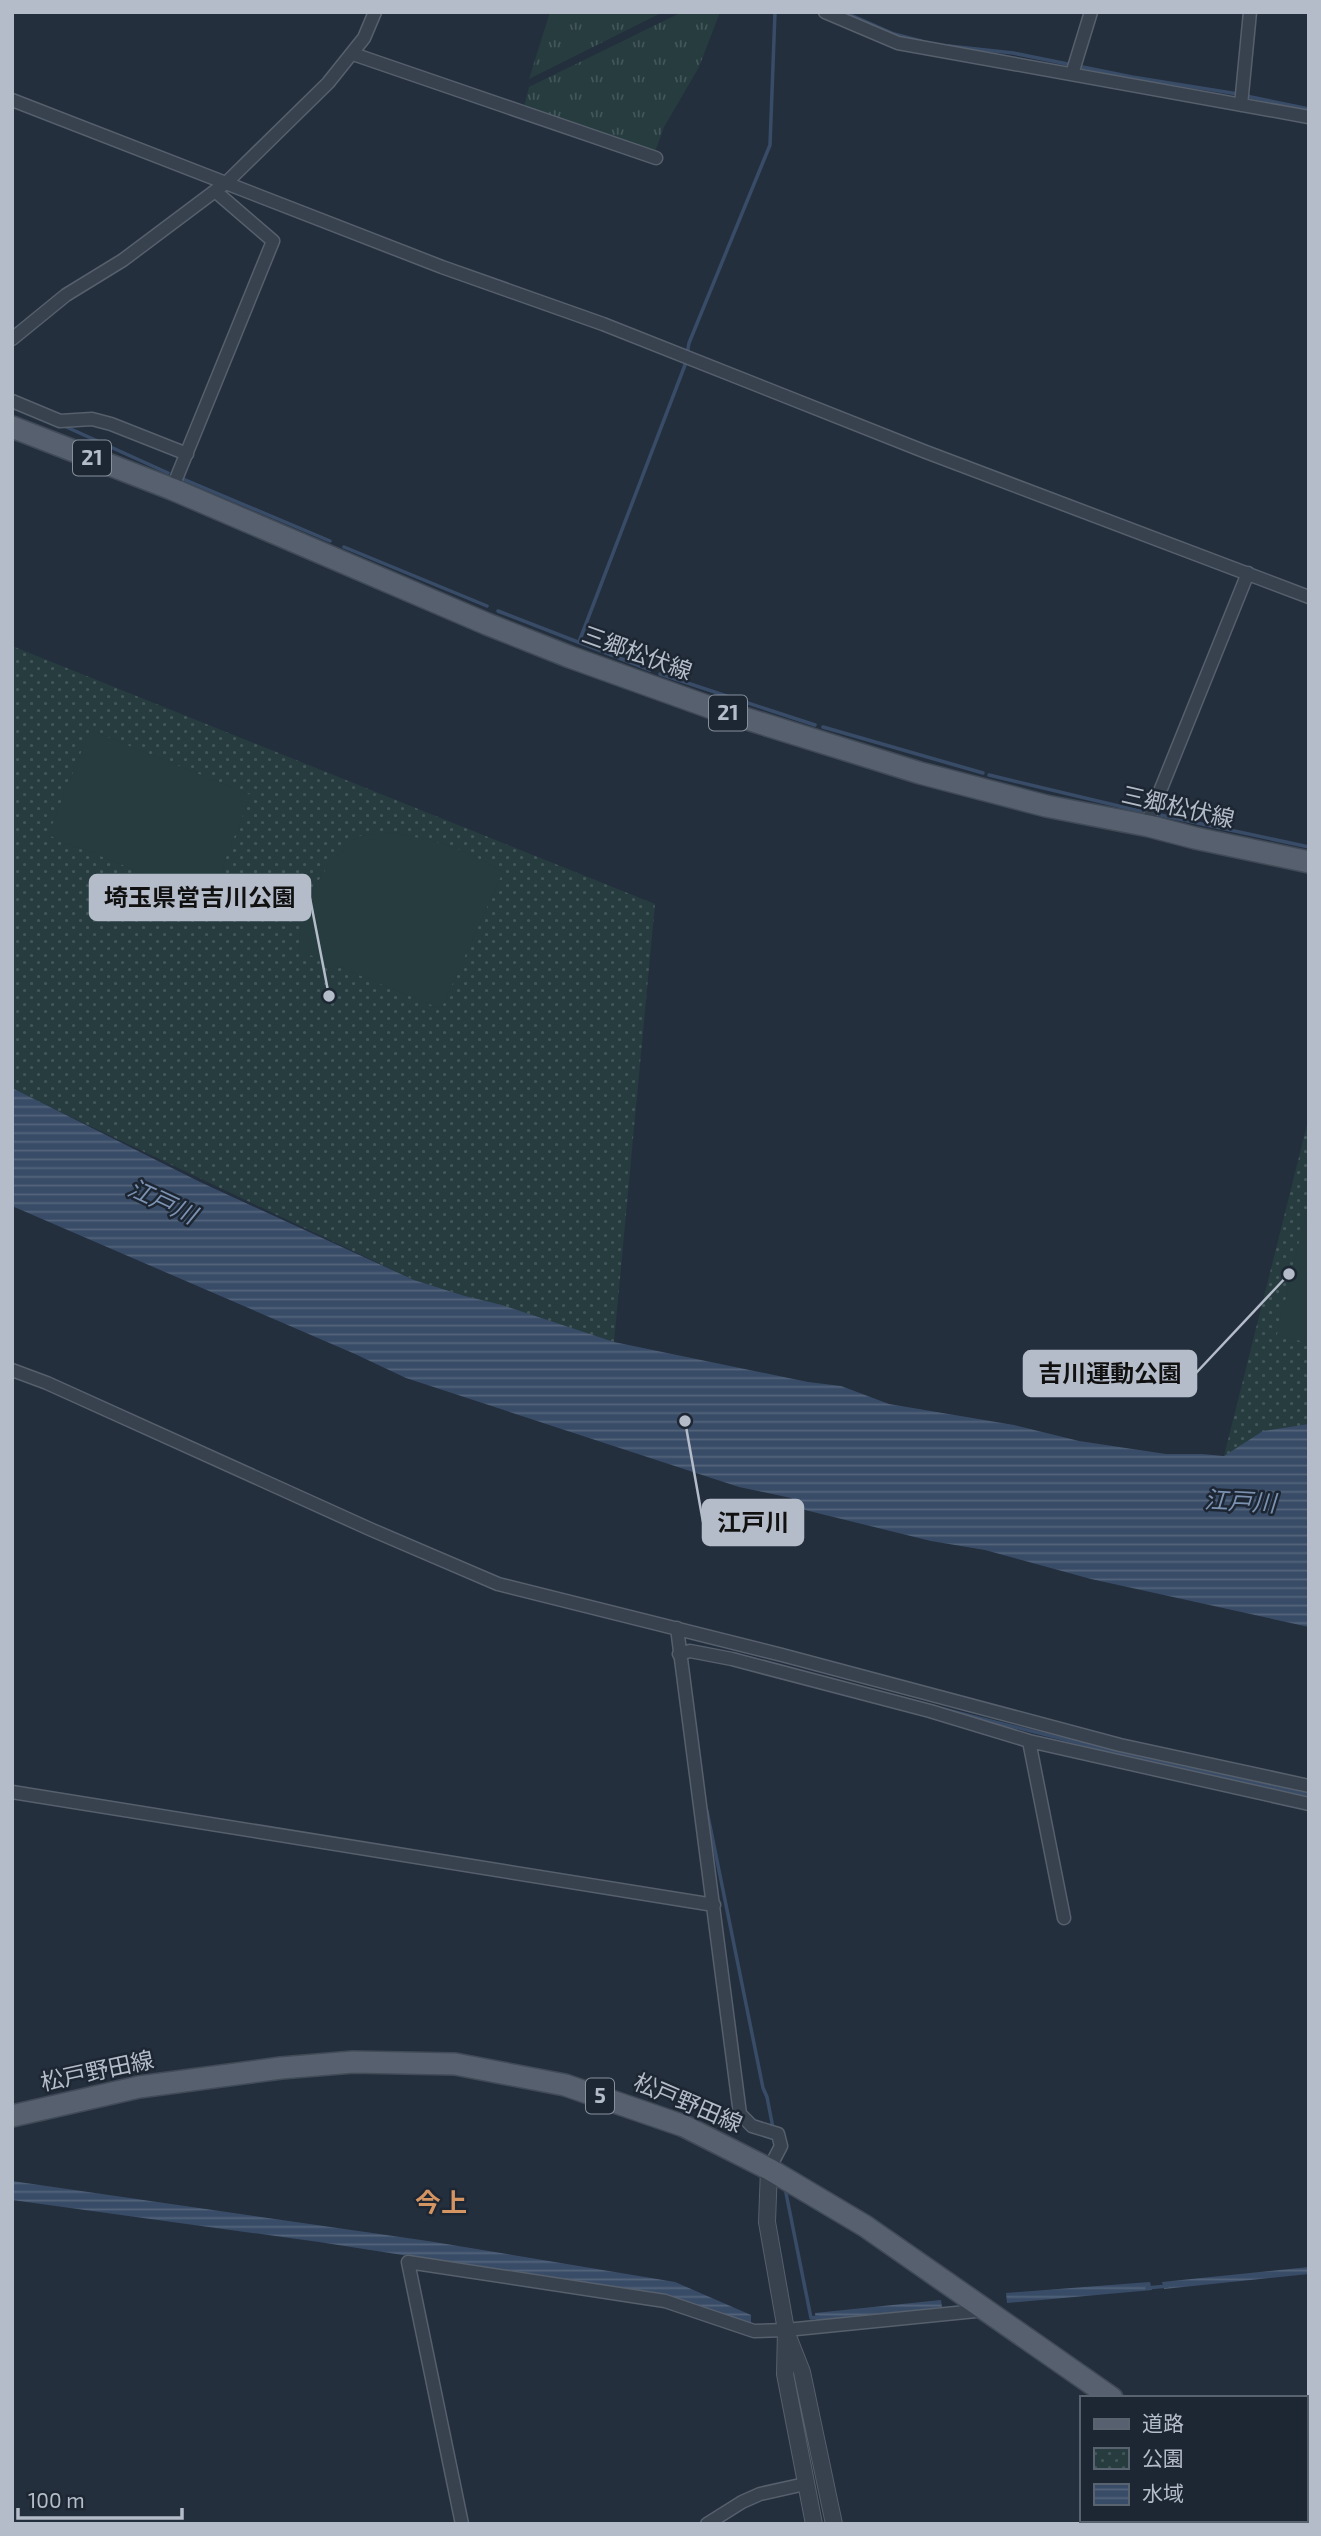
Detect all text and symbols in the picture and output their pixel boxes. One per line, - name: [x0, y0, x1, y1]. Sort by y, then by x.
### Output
- road number: 21: [73, 440, 111, 476]
- street label: 三郷松伏線: [579, 619, 696, 685]
- road number: 21: [709, 696, 747, 730]
- street label: 三郷松伏線: [1119, 779, 1237, 833]
- callout: 埼玉県営吉川公園: [90, 875, 310, 920]
- text: 埼玉県営吉川公園: [104, 882, 296, 911]
- water label: 江戸川: [124, 1172, 204, 1230]
- callout: 吉川運動公園: [1024, 1351, 1196, 1396]
- text: 吉川運動公園: [1038, 1358, 1182, 1387]
- water label: 江戸川: [1203, 1484, 1280, 1517]
- callout: 江戸川: [703, 1500, 803, 1545]
- text: 江戸川: [717, 1507, 789, 1536]
- street label: 松戸野田線: [38, 2044, 156, 2096]
- street label: 松戸野田線: [630, 2067, 747, 2137]
- road number: 5: [586, 2078, 614, 2114]
- district label: 今上: [415, 2186, 467, 2217]
- legend: [1080, 2396, 1307, 2522]
- text: 道路: [1142, 2410, 1184, 2435]
- text: 公園: [1142, 2445, 1184, 2470]
- scale bar: [18, 2476, 182, 2520]
- text: 水域: [1142, 2480, 1184, 2505]
- text: 100 m: [28, 2487, 85, 2512]

